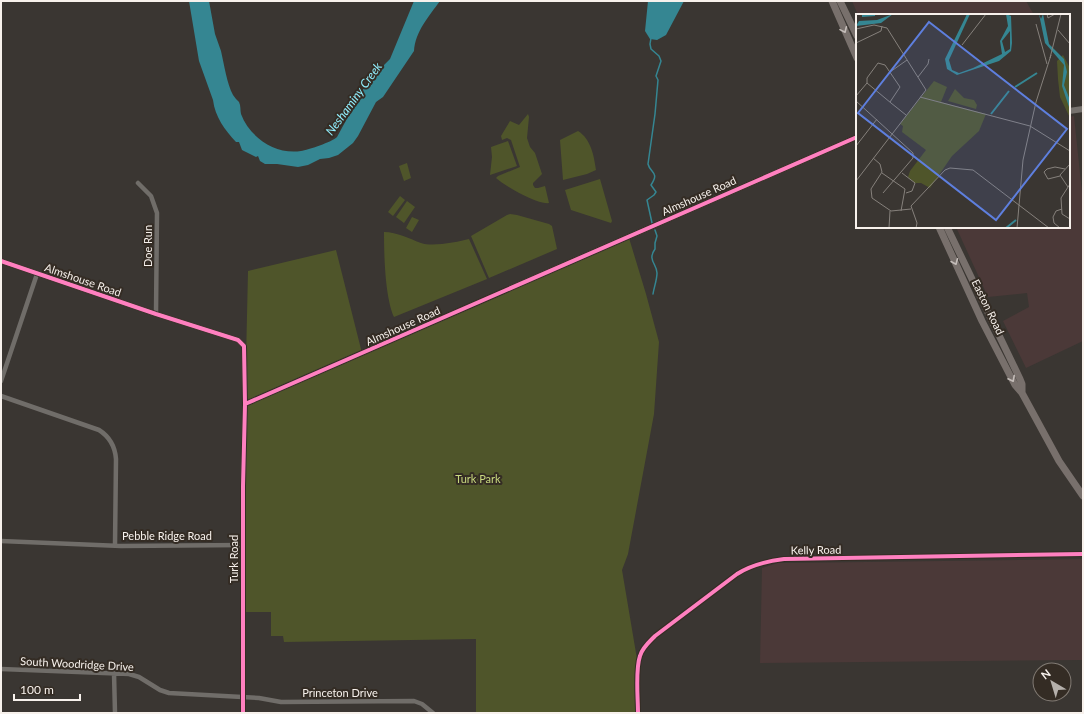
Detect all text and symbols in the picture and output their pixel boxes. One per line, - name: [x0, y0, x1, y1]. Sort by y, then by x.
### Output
- inset map: [856, 14, 1070, 228]
- one-way arrow: [839, 25, 847, 33]
- water label: Neshaminy Creek: [322, 59, 385, 138]
- street label: Almshouse Road: [660, 173, 738, 218]
- street label: Doe Run: [141, 225, 154, 267]
- one-way arrow: [950, 258, 958, 266]
- street label: Almshouse Road: [43, 260, 123, 299]
- street label: Easton Road: [969, 277, 1007, 337]
- street label: Almshouse Road: [364, 303, 442, 348]
- one-way arrow: [1007, 375, 1015, 382]
- park label: Turk Park: [455, 472, 501, 485]
- street label: Pebble Ridge Road: [122, 529, 212, 542]
- street label: Turk Road: [227, 535, 240, 583]
- street label: Kelly Road: [791, 543, 841, 556]
- street label: South Woodridge Drive: [20, 654, 134, 673]
- north arrow: [1032, 662, 1072, 702]
- text: N: [1038, 666, 1053, 681]
- scale bar: [14, 676, 80, 702]
- text: 100 m: [20, 682, 54, 697]
- street label: Princeton Drive: [302, 686, 378, 699]

